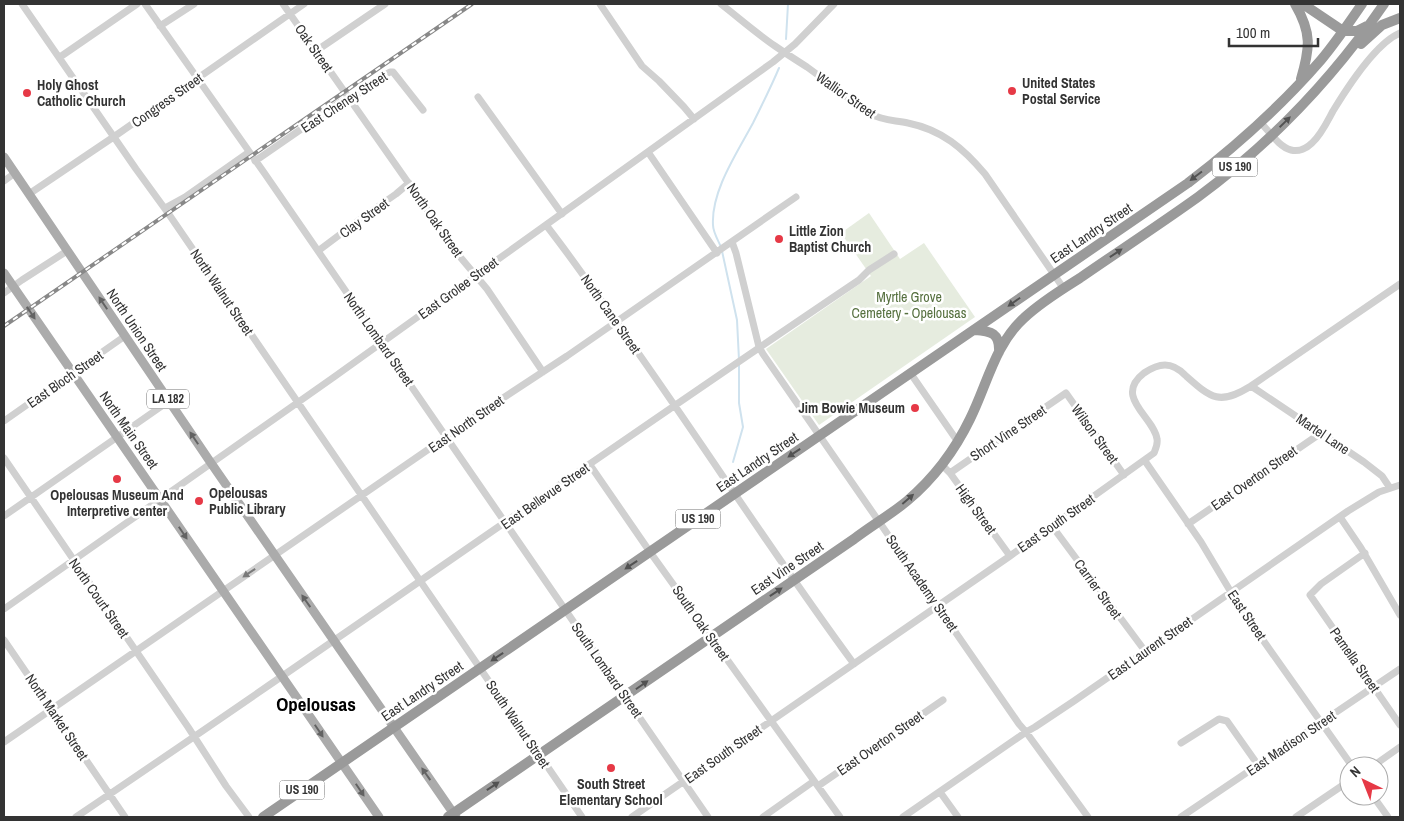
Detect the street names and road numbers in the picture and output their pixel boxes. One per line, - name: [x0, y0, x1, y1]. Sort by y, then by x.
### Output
- street label: Oak Street: [291, 20, 337, 76]
- street label: East Cheney Street: [297, 67, 391, 137]
- street label: Wallior Street: [813, 68, 879, 122]
- street label: Congress Street: [128, 69, 206, 131]
- road number: US 190: [1212, 158, 1258, 176]
- street label: North Oak Street: [403, 180, 467, 260]
- street label: Clay Street: [336, 194, 392, 242]
- street label: East Landry Street: [1047, 199, 1135, 267]
- street label: North Walnut Street: [186, 245, 258, 339]
- street label: East Grolee Street: [415, 253, 501, 323]
- street label: North Cane Street: [577, 271, 645, 357]
- street label: North Union Street: [103, 285, 171, 375]
- street label: North Lombard Street: [340, 289, 418, 389]
- street label: East Bloch Street: [24, 346, 106, 412]
- street label: North Main Street: [96, 388, 162, 472]
- road number: LA 182: [147, 389, 189, 408]
- street label: East North Street: [425, 391, 507, 457]
- street label: Short Vine Street: [967, 401, 1049, 465]
- street label: Wilson Street: [1067, 401, 1123, 467]
- street label: Martel Lane: [1293, 410, 1353, 458]
- street label: East Landry Street: [713, 428, 801, 496]
- street label: East Overton Street: [1208, 442, 1300, 514]
- street label: East Bellevue Street: [497, 459, 593, 533]
- street label: High Street: [952, 480, 1000, 538]
- street label: East South Street: [1014, 490, 1098, 556]
- road number: US 190: [676, 509, 720, 528]
- street label: South Academy Street: [882, 531, 962, 635]
- street label: East Vine Street: [747, 537, 827, 599]
- street label: North Court Street: [65, 555, 133, 641]
- street label: Carrier Street: [1070, 556, 1126, 622]
- street label: South Oak Street: [668, 582, 734, 664]
- street label: East Street: [1224, 586, 1270, 644]
- street label: East Laurent Street: [1104, 612, 1196, 684]
- street label: South Lombard Street: [567, 619, 647, 721]
- street label: Pamella Street: [1326, 624, 1384, 696]
- street label: East Landry Street: [378, 657, 466, 725]
- street label: North Market Street: [22, 670, 92, 764]
- street label: South Walnut Street: [482, 677, 554, 771]
- street label: East Madison Street: [1243, 706, 1339, 780]
- street label: East Overton Street: [834, 707, 926, 779]
- street label: East South Street: [681, 721, 765, 787]
- road number: US 190: [280, 780, 324, 800]

